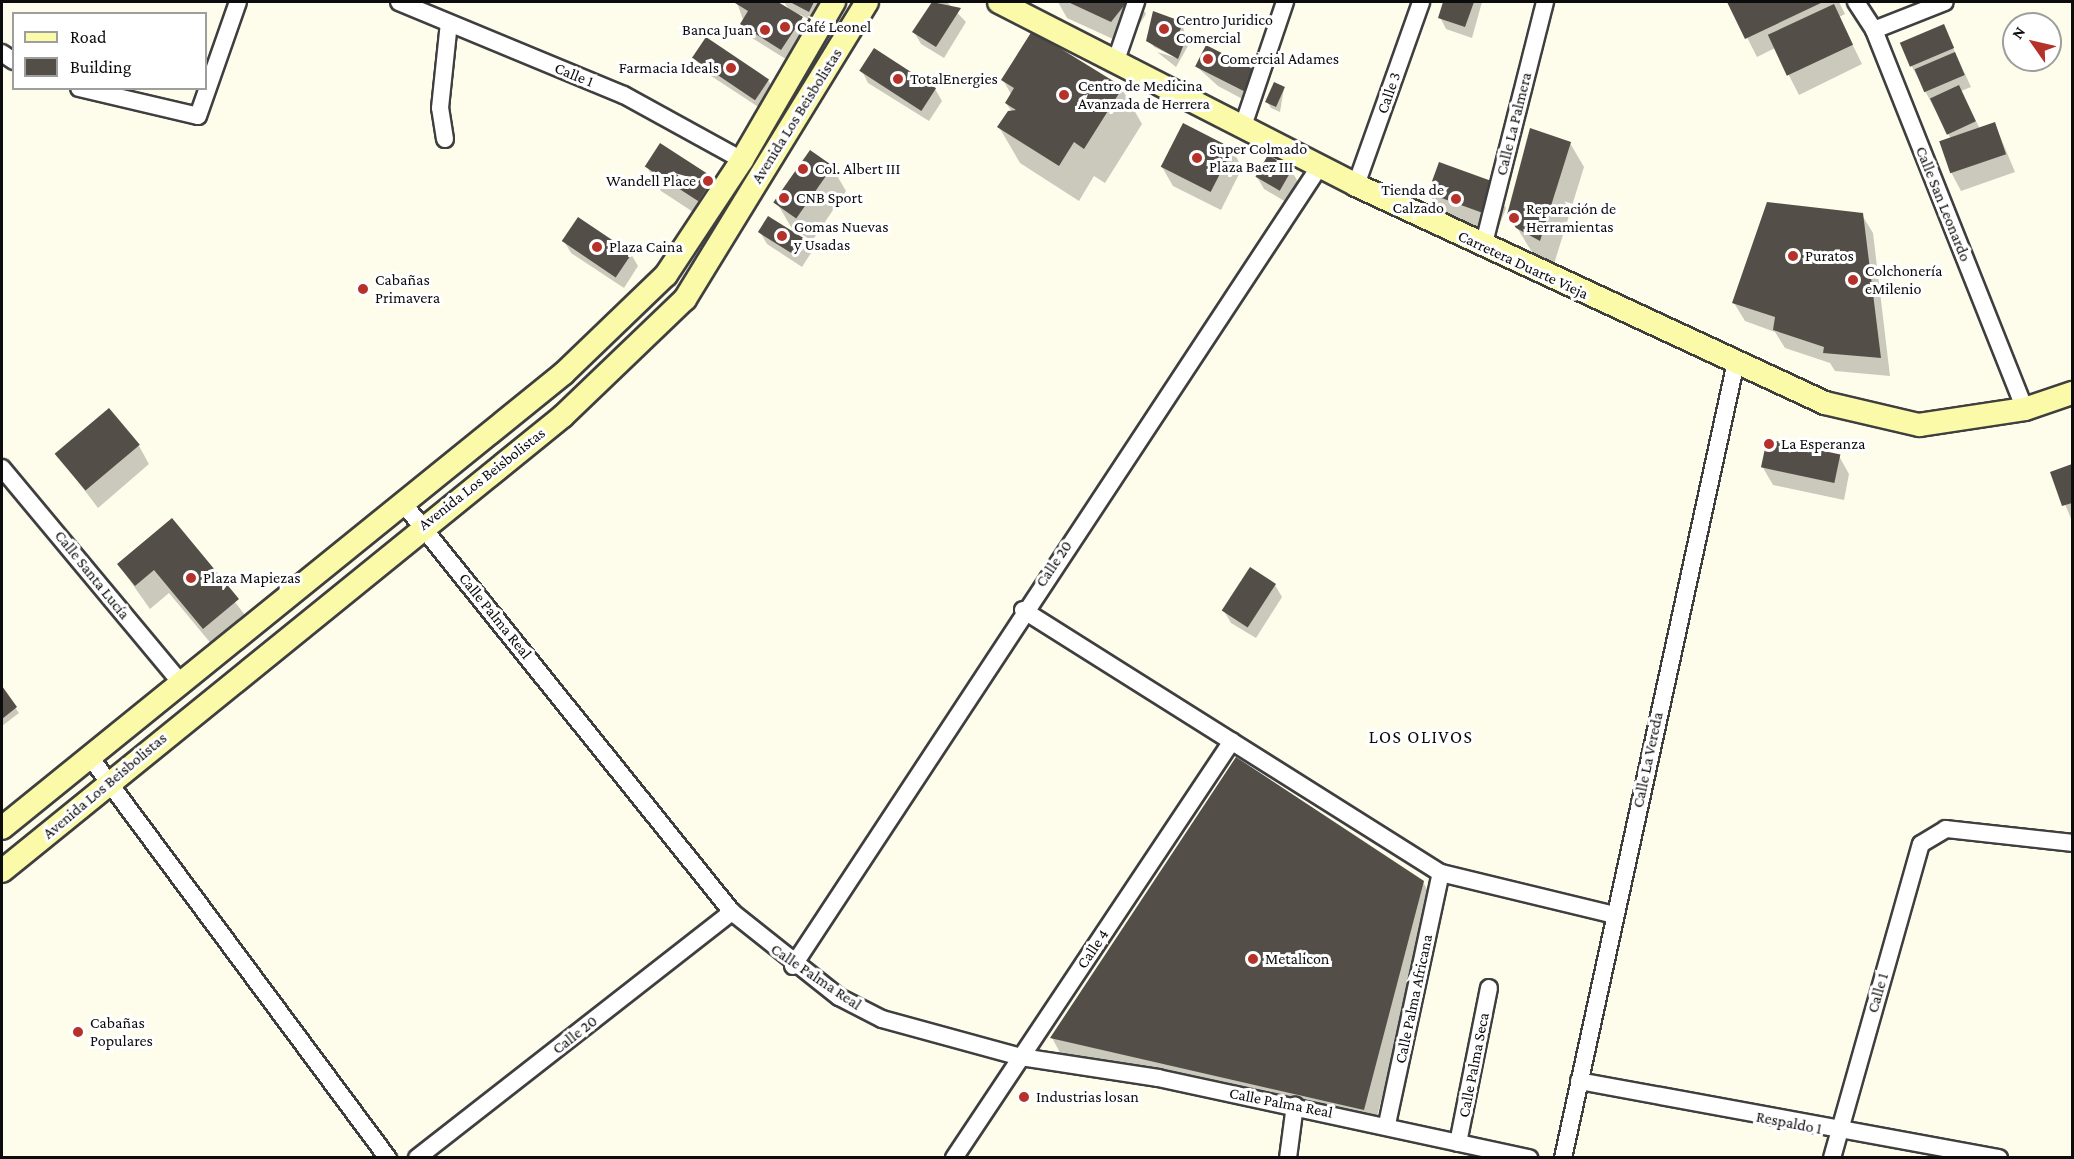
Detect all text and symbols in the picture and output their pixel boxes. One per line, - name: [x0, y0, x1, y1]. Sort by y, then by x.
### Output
- place label: Centro Juridico Comercial: [1176, 10, 1273, 48]
- legend: [12, 12, 207, 90]
- north arrow: [2002, 12, 2062, 72]
- place label: Café Leonel: [797, 17, 871, 37]
- place label: Banca Juan: [682, 20, 753, 40]
- marker: Café Leonel: [778, 20, 792, 34]
- marker: Centro Juridico Comercial: [1157, 22, 1171, 36]
- marker: Banca Juan: [758, 23, 772, 37]
- text: N: [2008, 23, 2028, 42]
- text: Road: [70, 27, 107, 47]
- street label: Avenida Los Beisbolistas: [748, 45, 846, 187]
- place label: Comercial Adames: [1220, 49, 1339, 69]
- marker: Comercial Adames: [1201, 52, 1215, 66]
- text: Building: [70, 57, 131, 77]
- place label: Farmacia Ideals: [619, 58, 719, 78]
- street label: Calle 1: [552, 59, 596, 91]
- marker: Farmacia Ideals: [724, 61, 738, 75]
- place label: TotalEnergies: [910, 69, 998, 89]
- street label: Calle 3: [1373, 70, 1405, 116]
- street label: Calle La Palmera: [1492, 70, 1536, 178]
- marker: TotalEnergies: [891, 72, 905, 86]
- place label: Centro de Medicina Avanzada de Herrera: [1078, 76, 1210, 114]
- marker: Centro de Medicina Avanzada de Herrera: [1055, 86, 1073, 104]
- place label: Super Colmado Plaza Baez III: [1209, 139, 1307, 177]
- street label: Calle San Leonardo: [1911, 144, 1975, 264]
- marker: Super Colmado Plaza Baez III: [1190, 151, 1204, 165]
- place label: Col. Albert III: [815, 159, 900, 179]
- marker: Col. Albert III: [796, 162, 810, 176]
- place label: Wandell Place: [606, 171, 696, 191]
- marker: Wandell Place: [701, 174, 715, 188]
- place label: Tienda de Calzado: [1381, 180, 1444, 218]
- place label: CNB Sport: [796, 188, 863, 208]
- marker: CNB Sport: [777, 191, 791, 205]
- marker: Tienda de Calzado: [1449, 192, 1463, 206]
- place label: Reparación de Herramientas: [1526, 199, 1616, 237]
- marker: Reparación de Herramientas: [1507, 211, 1521, 225]
- place label: Gomas Nuevas y Usadas: [794, 217, 889, 255]
- street label: Carretera Duarte Vieja: [1455, 226, 1591, 304]
- marker: Gomas Nuevas y Usadas: [775, 229, 789, 243]
- place label: Plaza Caina: [609, 237, 683, 257]
- marker: Plaza Caina: [590, 240, 604, 254]
- place label: Puratos: [1805, 246, 1854, 266]
- marker: Puratos: [1786, 249, 1800, 263]
- place label: Colchonería eMilenio: [1865, 261, 1942, 299]
- place label: Cabañas Primavera: [375, 270, 440, 308]
- marker: Colchonería eMilenio: [1846, 273, 1860, 287]
- marker: Cabañas Primavera: [356, 282, 370, 296]
- street label: Avenida Los Beisbolistas: [415, 423, 549, 535]
- place label: La Esperanza: [1781, 434, 1865, 454]
- marker: La Esperanza: [1762, 437, 1776, 451]
- street label: Calle Santa Lucía: [50, 527, 134, 623]
- street label: Calle 20: [1032, 537, 1076, 591]
- place label: Plaza Mapiezas: [203, 568, 301, 588]
- street label: Calle Palma Real: [454, 569, 536, 663]
- marker: Plaza Mapiezas: [184, 571, 198, 585]
- street label: Calle La Vereda: [1628, 710, 1668, 810]
- district label: LOS OLIVOS: [1369, 726, 1473, 748]
- street label: Avenida Los Beisbolistas: [39, 729, 171, 843]
- street label: Calle 4: [1073, 926, 1113, 972]
- street label: Calle Palma Africana: [1391, 933, 1437, 1065]
- street label: Calle Palma Real: [767, 940, 865, 1014]
- place label: Metalicon: [1265, 949, 1329, 969]
- marker: Metalicon: [1246, 952, 1260, 966]
- street label: Calle 1: [1863, 971, 1893, 1015]
- street label: Calle 20: [549, 1011, 601, 1059]
- street label: Calle Palma Seca: [1454, 1011, 1494, 1119]
- place label: Cabañas Populares: [90, 1013, 153, 1051]
- marker: Cabañas Populares: [71, 1025, 85, 1039]
- street label: Calle Palma Real: [1228, 1084, 1334, 1122]
- place label: Industrias losan: [1036, 1087, 1139, 1107]
- marker: Industrias losan: [1017, 1090, 1031, 1104]
- street label: Respaldo 1: [1754, 1107, 1824, 1139]

